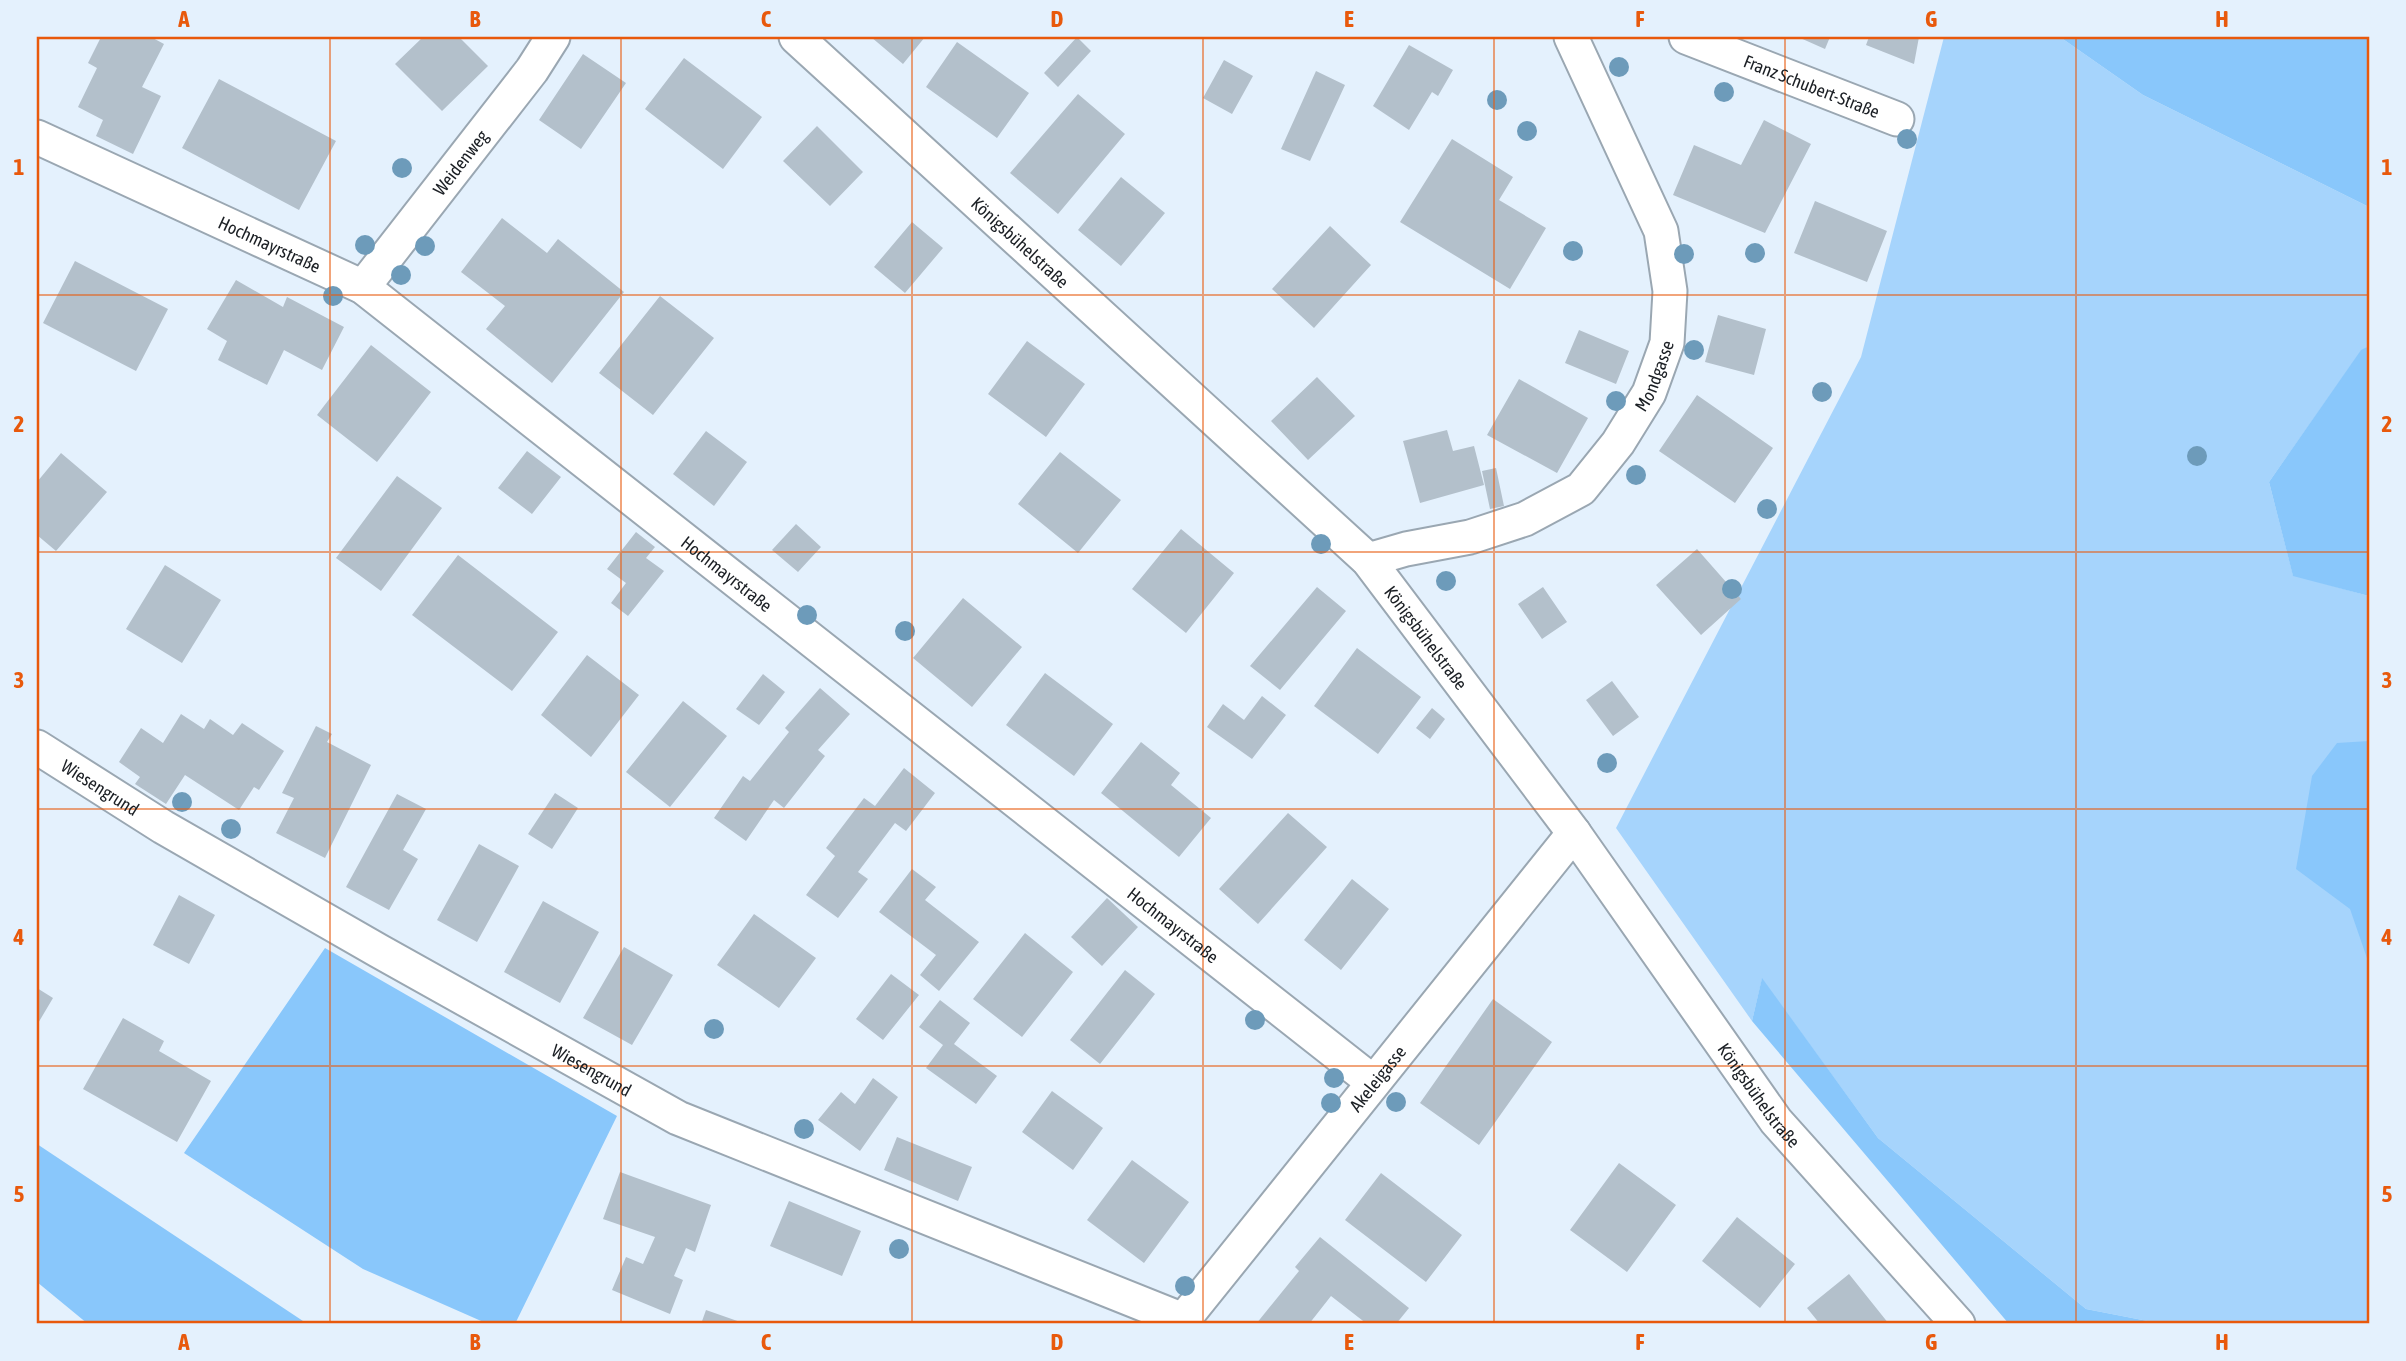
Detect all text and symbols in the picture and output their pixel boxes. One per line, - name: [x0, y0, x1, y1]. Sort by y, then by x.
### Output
- text: A: [177, 6, 190, 32]
- text: B: [470, 6, 481, 32]
- text: C: [761, 6, 772, 32]
- text: D: [1051, 6, 1064, 32]
- text: E: [1344, 6, 1354, 32]
- text: F: [1635, 6, 1645, 32]
- text: G: [1925, 6, 1937, 32]
- text: H: [2215, 6, 2229, 32]
- street label: Franz Schubert-Straße: [1741, 50, 1883, 122]
- street label: Weidenweg: [428, 125, 492, 199]
- text: 1: [14, 154, 25, 180]
- text: 1: [2382, 154, 2393, 180]
- street label: Königsbühelstraße: [967, 192, 1073, 292]
- street label: Hochmayrstraße: [215, 211, 324, 277]
- street label: Mondgasse: [1630, 337, 1678, 415]
- text: 2: [14, 411, 24, 437]
- text: 2: [2382, 411, 2392, 437]
- street label: Hochmayrstraße: [677, 531, 777, 616]
- street label: Königsbühelstraße: [1381, 581, 1472, 693]
- text: 3: [14, 667, 24, 693]
- text: 3: [2382, 667, 2392, 693]
- street label: Wiesengrund: [58, 755, 143, 820]
- street label: Hochmayrstraße: [1124, 883, 1223, 967]
- text: 4: [13, 924, 25, 950]
- text: 4: [2381, 924, 2393, 950]
- street label: Wiesengrund: [548, 1039, 635, 1100]
- street label: Königsbühelstraße: [1714, 1039, 1805, 1151]
- street label: Akeleigasse: [1344, 1041, 1410, 1115]
- text: 5: [14, 1181, 25, 1207]
- text: 5: [2382, 1181, 2393, 1207]
- text: A: [177, 1329, 190, 1355]
- text: B: [470, 1329, 481, 1355]
- text: C: [761, 1329, 772, 1355]
- text: D: [1051, 1329, 1064, 1355]
- text: E: [1344, 1329, 1354, 1355]
- text: F: [1635, 1329, 1645, 1355]
- text: G: [1925, 1329, 1937, 1355]
- text: H: [2215, 1329, 2229, 1355]

